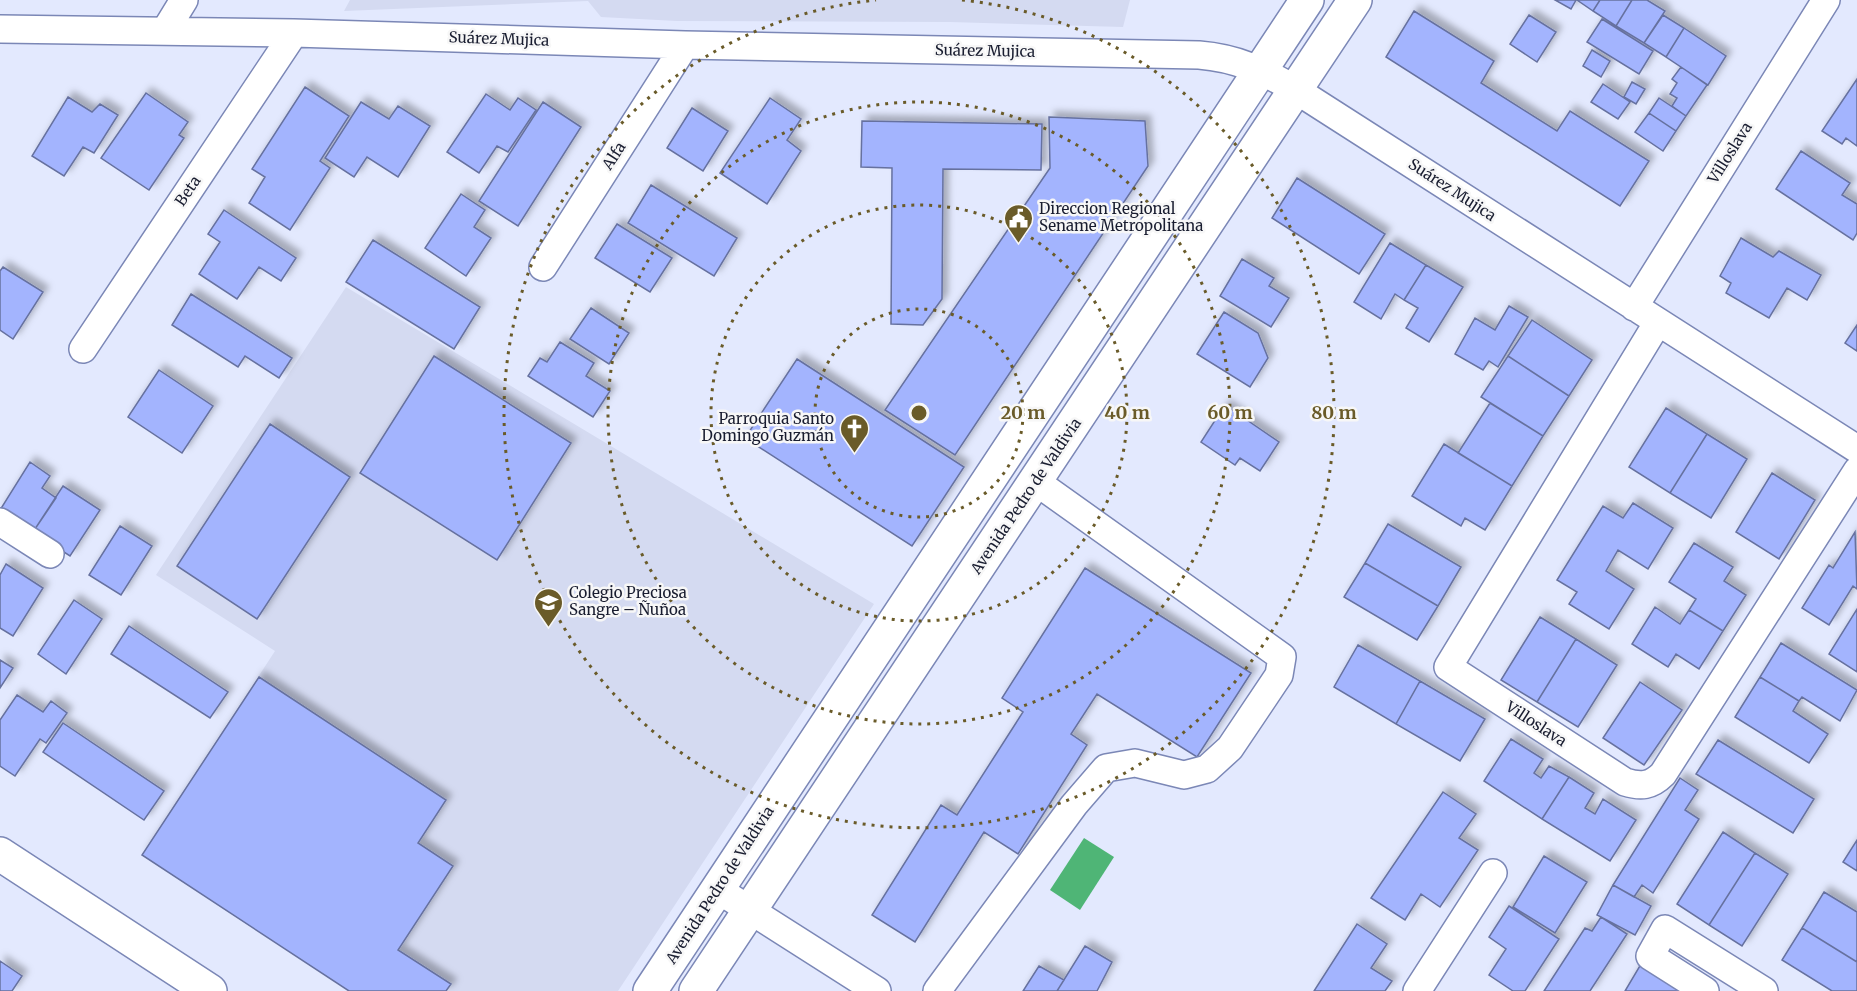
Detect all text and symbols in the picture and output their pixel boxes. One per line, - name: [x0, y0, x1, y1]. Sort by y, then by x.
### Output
- street label: Suárez Mujica: [448, 27, 550, 50]
- street label: Suárez Mujica: [935, 40, 1035, 61]
- street label: Villoslava: [1703, 118, 1756, 188]
- street label: Alfa: [597, 138, 630, 174]
- street label: Suárez Mujica: [1405, 154, 1500, 225]
- street label: Beta: [171, 172, 204, 209]
- place label: Direccion Regional Sename Metropolitana: [1039, 199, 1203, 235]
- public building icon: Direccion Regional Sename Metropolitana: [1002, 202, 1034, 244]
- text: 20 m: [1001, 401, 1045, 424]
- text: 40 m: [1104, 401, 1150, 424]
- text: 60 m: [1207, 401, 1253, 424]
- text: 80 m: [1311, 401, 1357, 424]
- centre of rings: [909, 403, 929, 423]
- place label: Parroquia Santo Domingo Guzmán: [702, 409, 834, 445]
- church icon: Parroquia Santo Domingo Guzmán: [839, 412, 871, 454]
- street label: Avenida Pedro de Valdivia: [966, 414, 1085, 578]
- place label: Colegio Preciosa Sangre – Ñuñoa: [569, 583, 687, 619]
- school or university icon: Colegio Preciosa Sangre – Ñuñoa: [532, 586, 564, 628]
- street label: Villoslava: [1501, 696, 1570, 750]
- street label: Avenida Pedro de Valdivia: [661, 802, 778, 968]

